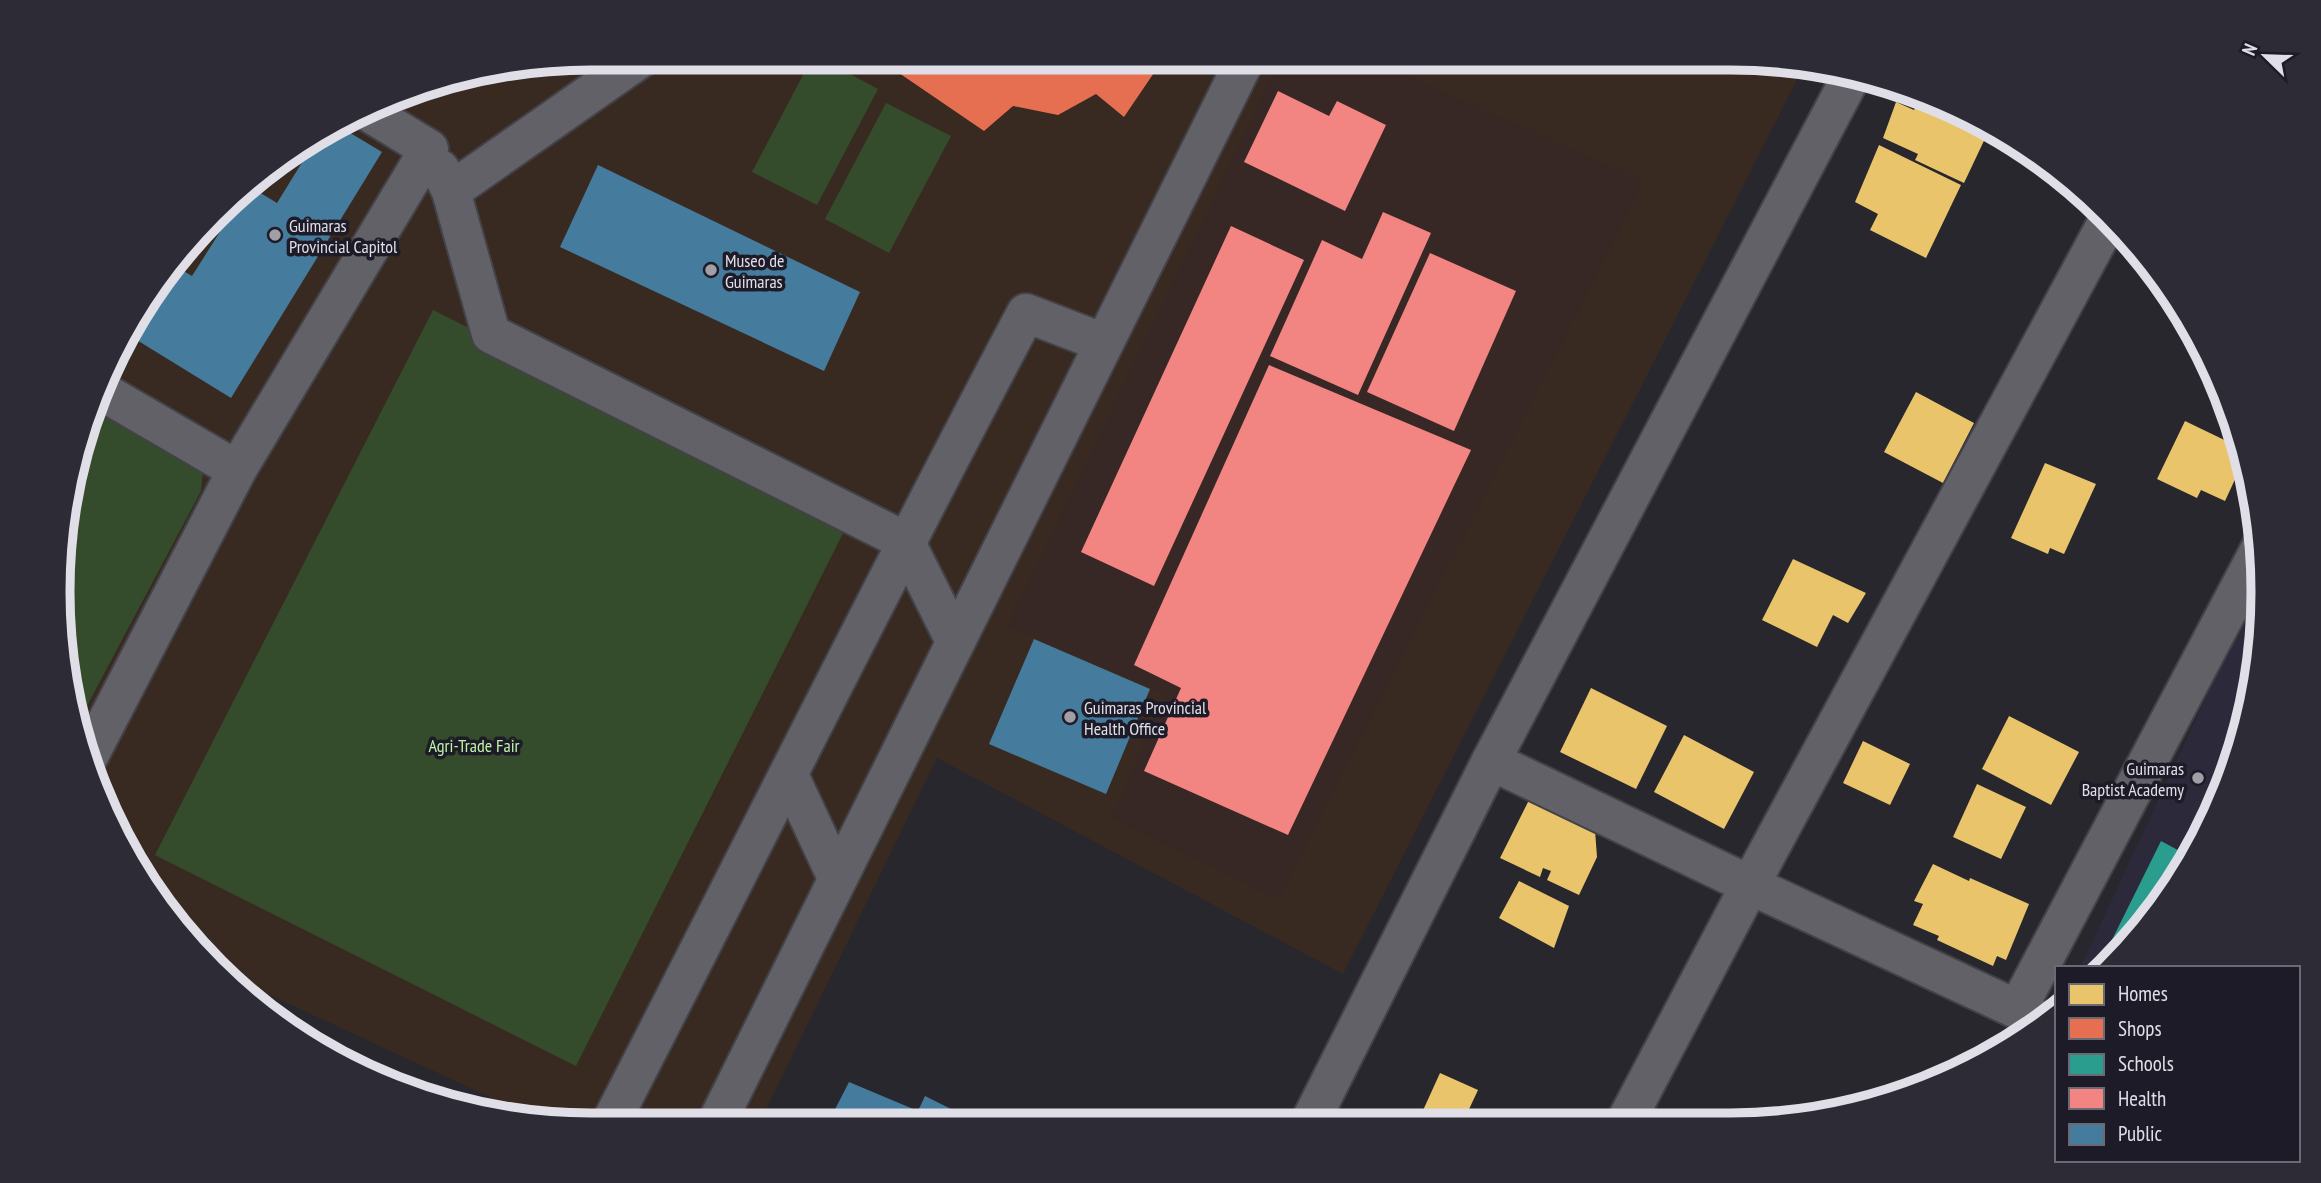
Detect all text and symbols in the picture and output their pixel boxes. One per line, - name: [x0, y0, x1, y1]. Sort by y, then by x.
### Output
- north arrow: [2230, 21, 2300, 91]
- text: N: [2236, 40, 2262, 59]
- place label: Guimaras Provincial Capitol: [289, 214, 398, 258]
- marker: Guimaras Provincial Capitol: [267, 227, 283, 243]
- place label: Museo de Guimaras: [725, 249, 784, 293]
- marker: Museo de Guimaras: [703, 262, 719, 278]
- place label: Guimaras Provincial Health Office: [1084, 696, 1207, 740]
- marker: Guimaras Provincial Health Office: [1062, 709, 1078, 725]
- park label: Agri-Trade Fair: [428, 734, 520, 757]
- place label: Guimaras Baptist Academy: [2082, 757, 2184, 801]
- marker: Guimaras Baptist Academy: [2190, 770, 2206, 786]
- legend: [2055, 966, 2300, 1162]
- text: Homes: [2118, 980, 2168, 1007]
- text: Shops: [2118, 1015, 2162, 1042]
- text: Schools: [2118, 1050, 2174, 1077]
- text: Health: [2118, 1085, 2166, 1112]
- text: Public: [2118, 1120, 2163, 1147]

